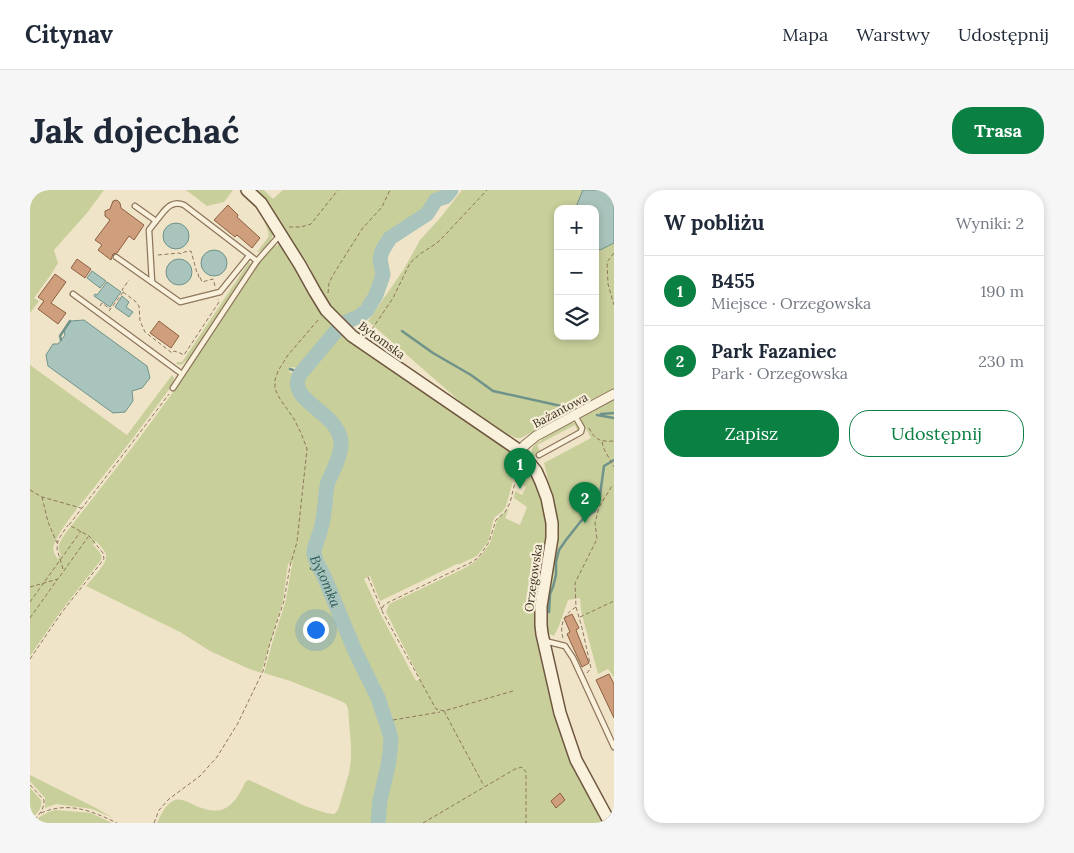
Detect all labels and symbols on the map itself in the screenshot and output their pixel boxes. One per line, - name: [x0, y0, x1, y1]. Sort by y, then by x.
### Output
- street label: Bytomska: [356, 318, 408, 362]
- street label: Bażantowa: [530, 389, 590, 431]
- pin: 1: [504, 448, 536, 489]
- pin: 2: [569, 482, 601, 523]
- street label: Orzegowska: [521, 543, 545, 613]
- water label: Bytomka: [306, 553, 345, 610]
- your location: [303, 617, 329, 643]

